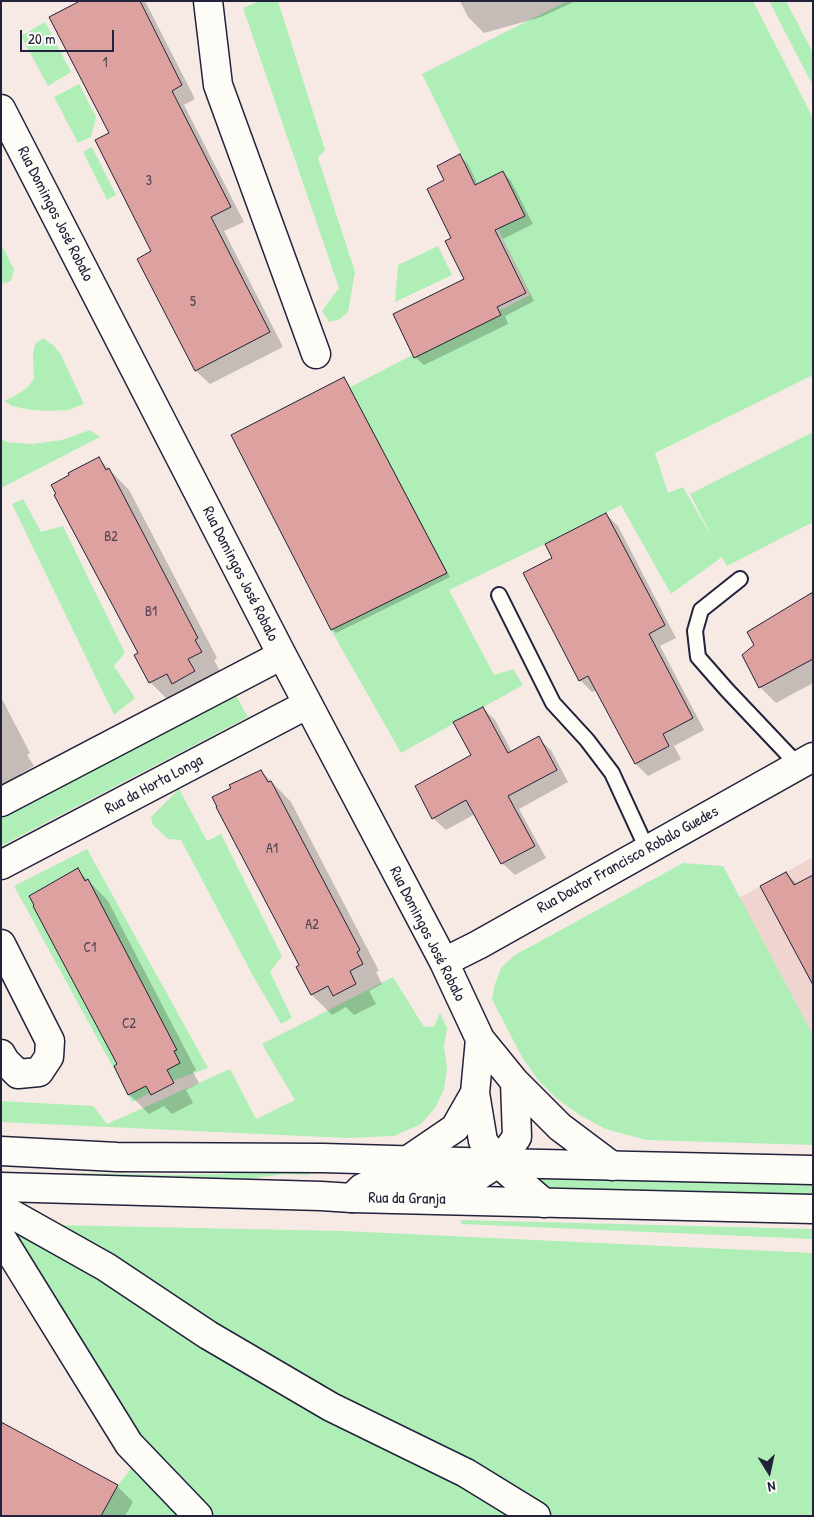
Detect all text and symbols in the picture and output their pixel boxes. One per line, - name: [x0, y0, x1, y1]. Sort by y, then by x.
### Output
- scale bar: [22, 20, 116, 52]
- text: 20 m: [28, 28, 55, 49]
- house number: 1: [102, 55, 108, 71]
- street label: Rua Domingos José Robalo: [13, 143, 97, 285]
- house number: 3: [146, 173, 152, 189]
- house number: 5: [190, 294, 196, 310]
- street label: Rua Domingos José Robalo: [198, 503, 282, 645]
- house number: B2: [104, 529, 118, 545]
- house number: B1: [145, 604, 157, 620]
- street label: Rua da Horta Longa: [102, 751, 206, 819]
- street label: Rua Doutor Francisco Robalo Guedes: [534, 802, 722, 918]
- house number: A1: [266, 841, 278, 857]
- street label: Rua Domingos José Robalo: [385, 863, 469, 1005]
- house number: A2: [305, 917, 319, 933]
- house number: C1: [84, 940, 96, 956]
- house number: C2: [122, 1016, 136, 1032]
- street label: Rua da Granja: [368, 1189, 446, 1209]
- north arrow: [744, 1447, 794, 1497]
- text: N: [766, 1477, 777, 1497]

